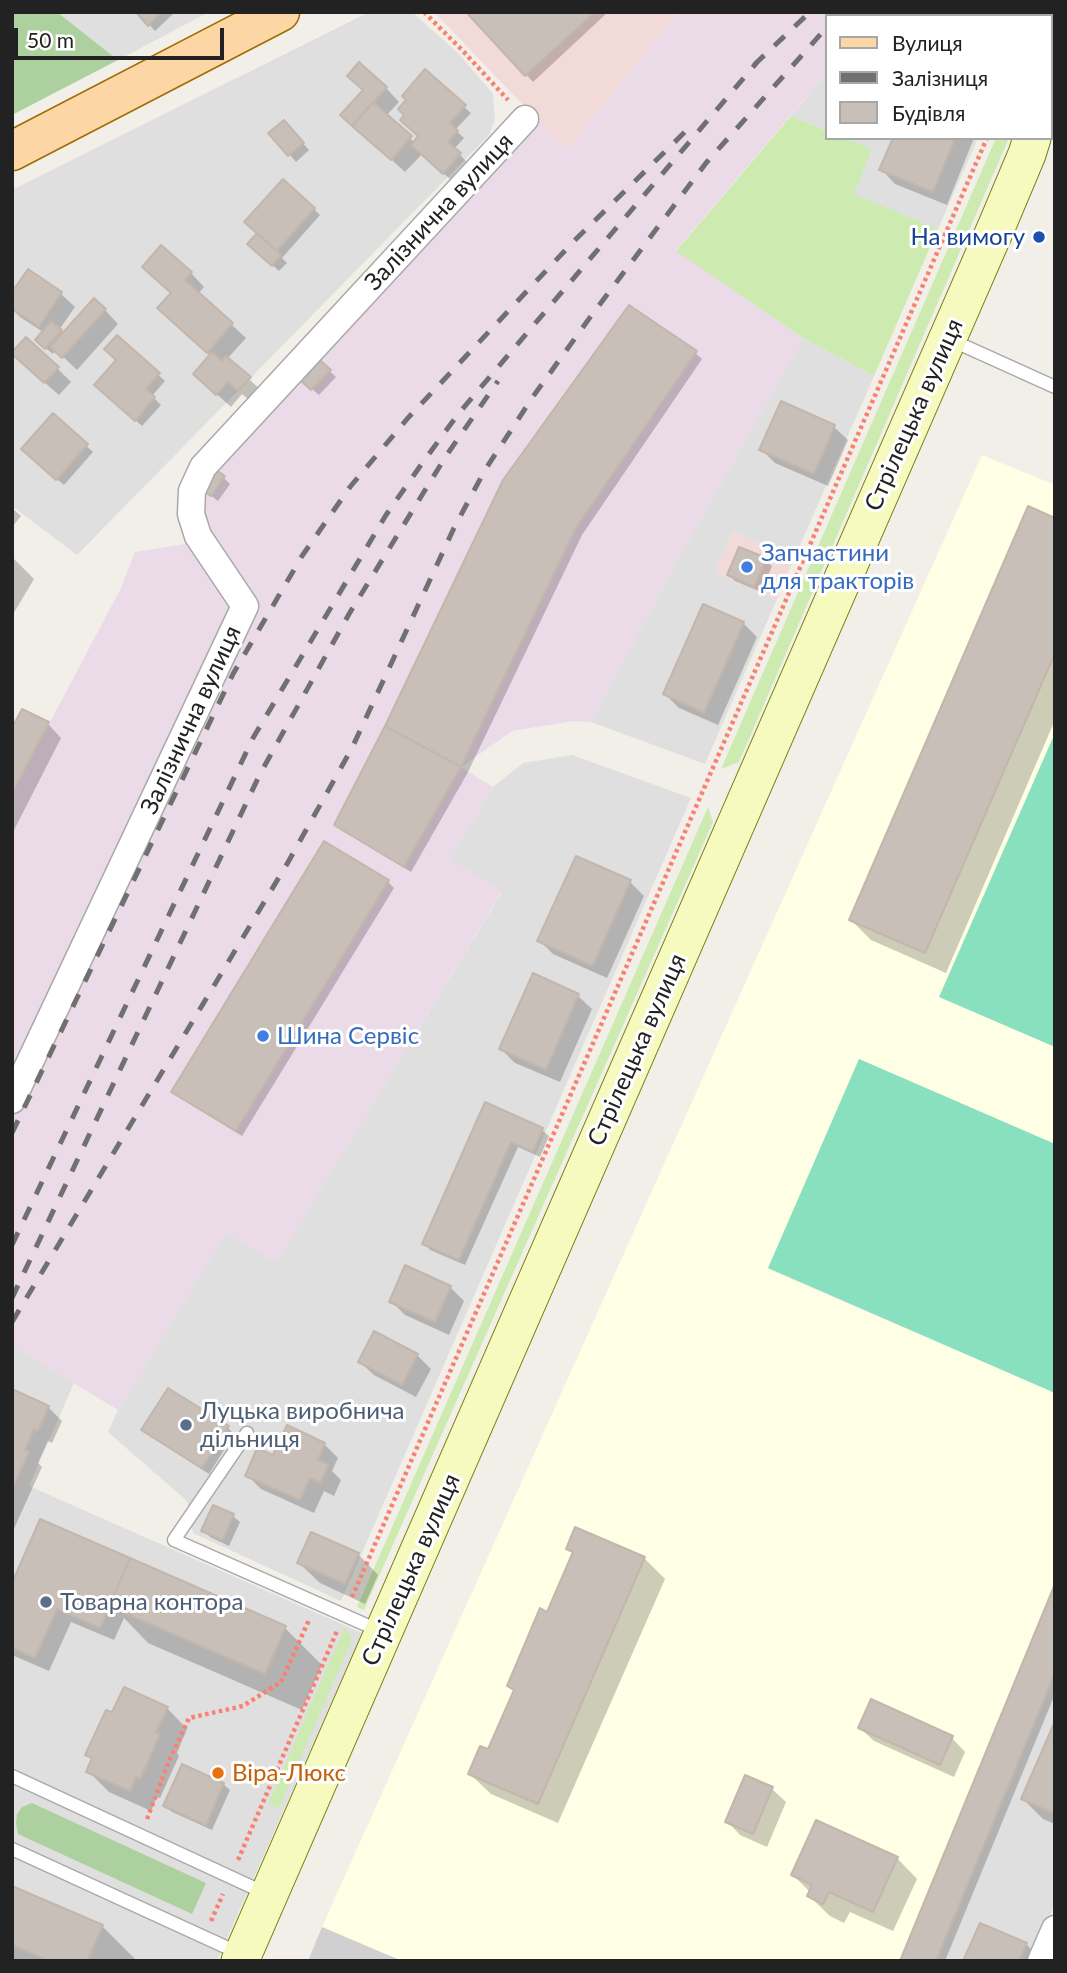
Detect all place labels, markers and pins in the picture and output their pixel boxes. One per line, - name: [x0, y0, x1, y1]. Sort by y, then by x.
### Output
- place label: На вимогу: [910, 223, 1025, 251]
- marker: На вимогу: [1031, 229, 1047, 245]
- place label: Запчастини для тракторів: [761, 539, 914, 595]
- marker: Запчастини для тракторів: [739, 559, 755, 575]
- place label: Шина Сервіс: [277, 1022, 419, 1050]
- marker: Шина Сервіс: [255, 1028, 271, 1044]
- place label: Луцька виробнича дільниця: [200, 1397, 404, 1453]
- marker: Луцька виробнича дільниця: [178, 1417, 194, 1433]
- place label: Товарна контора: [60, 1588, 243, 1616]
- marker: Товарна контора: [38, 1594, 54, 1610]
- place label: Віра-Люкс: [232, 1759, 346, 1787]
- marker: Віра-Люкс: [210, 1765, 226, 1781]

